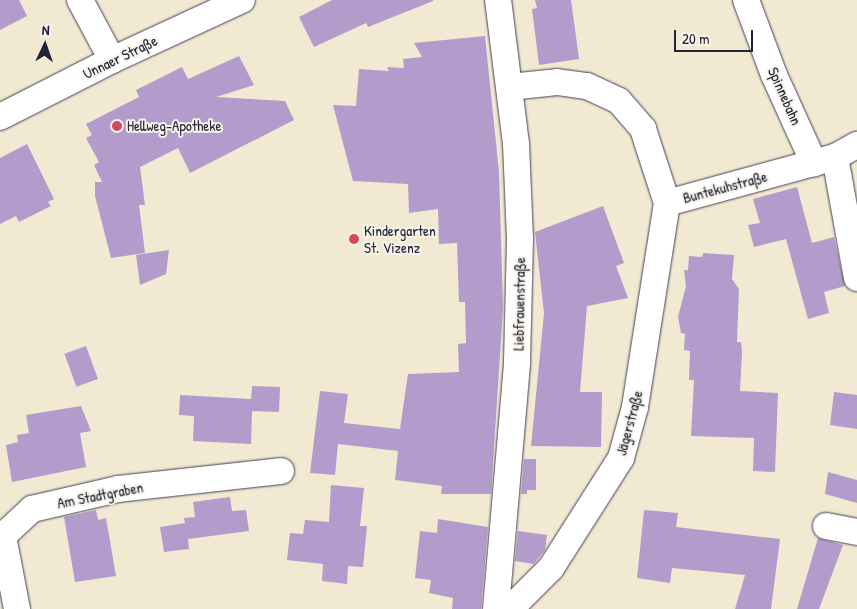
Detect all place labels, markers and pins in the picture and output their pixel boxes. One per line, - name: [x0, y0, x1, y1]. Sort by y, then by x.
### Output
- place label: Hellweg-Apotheke: [127, 117, 222, 135]
- marker: Hellweg-Apotheke: [111, 120, 123, 132]
- place label: Kindergarten St. Vizenz: [364, 221, 436, 256]
- marker: Kindergarten St. Vizenz: [348, 233, 360, 245]

